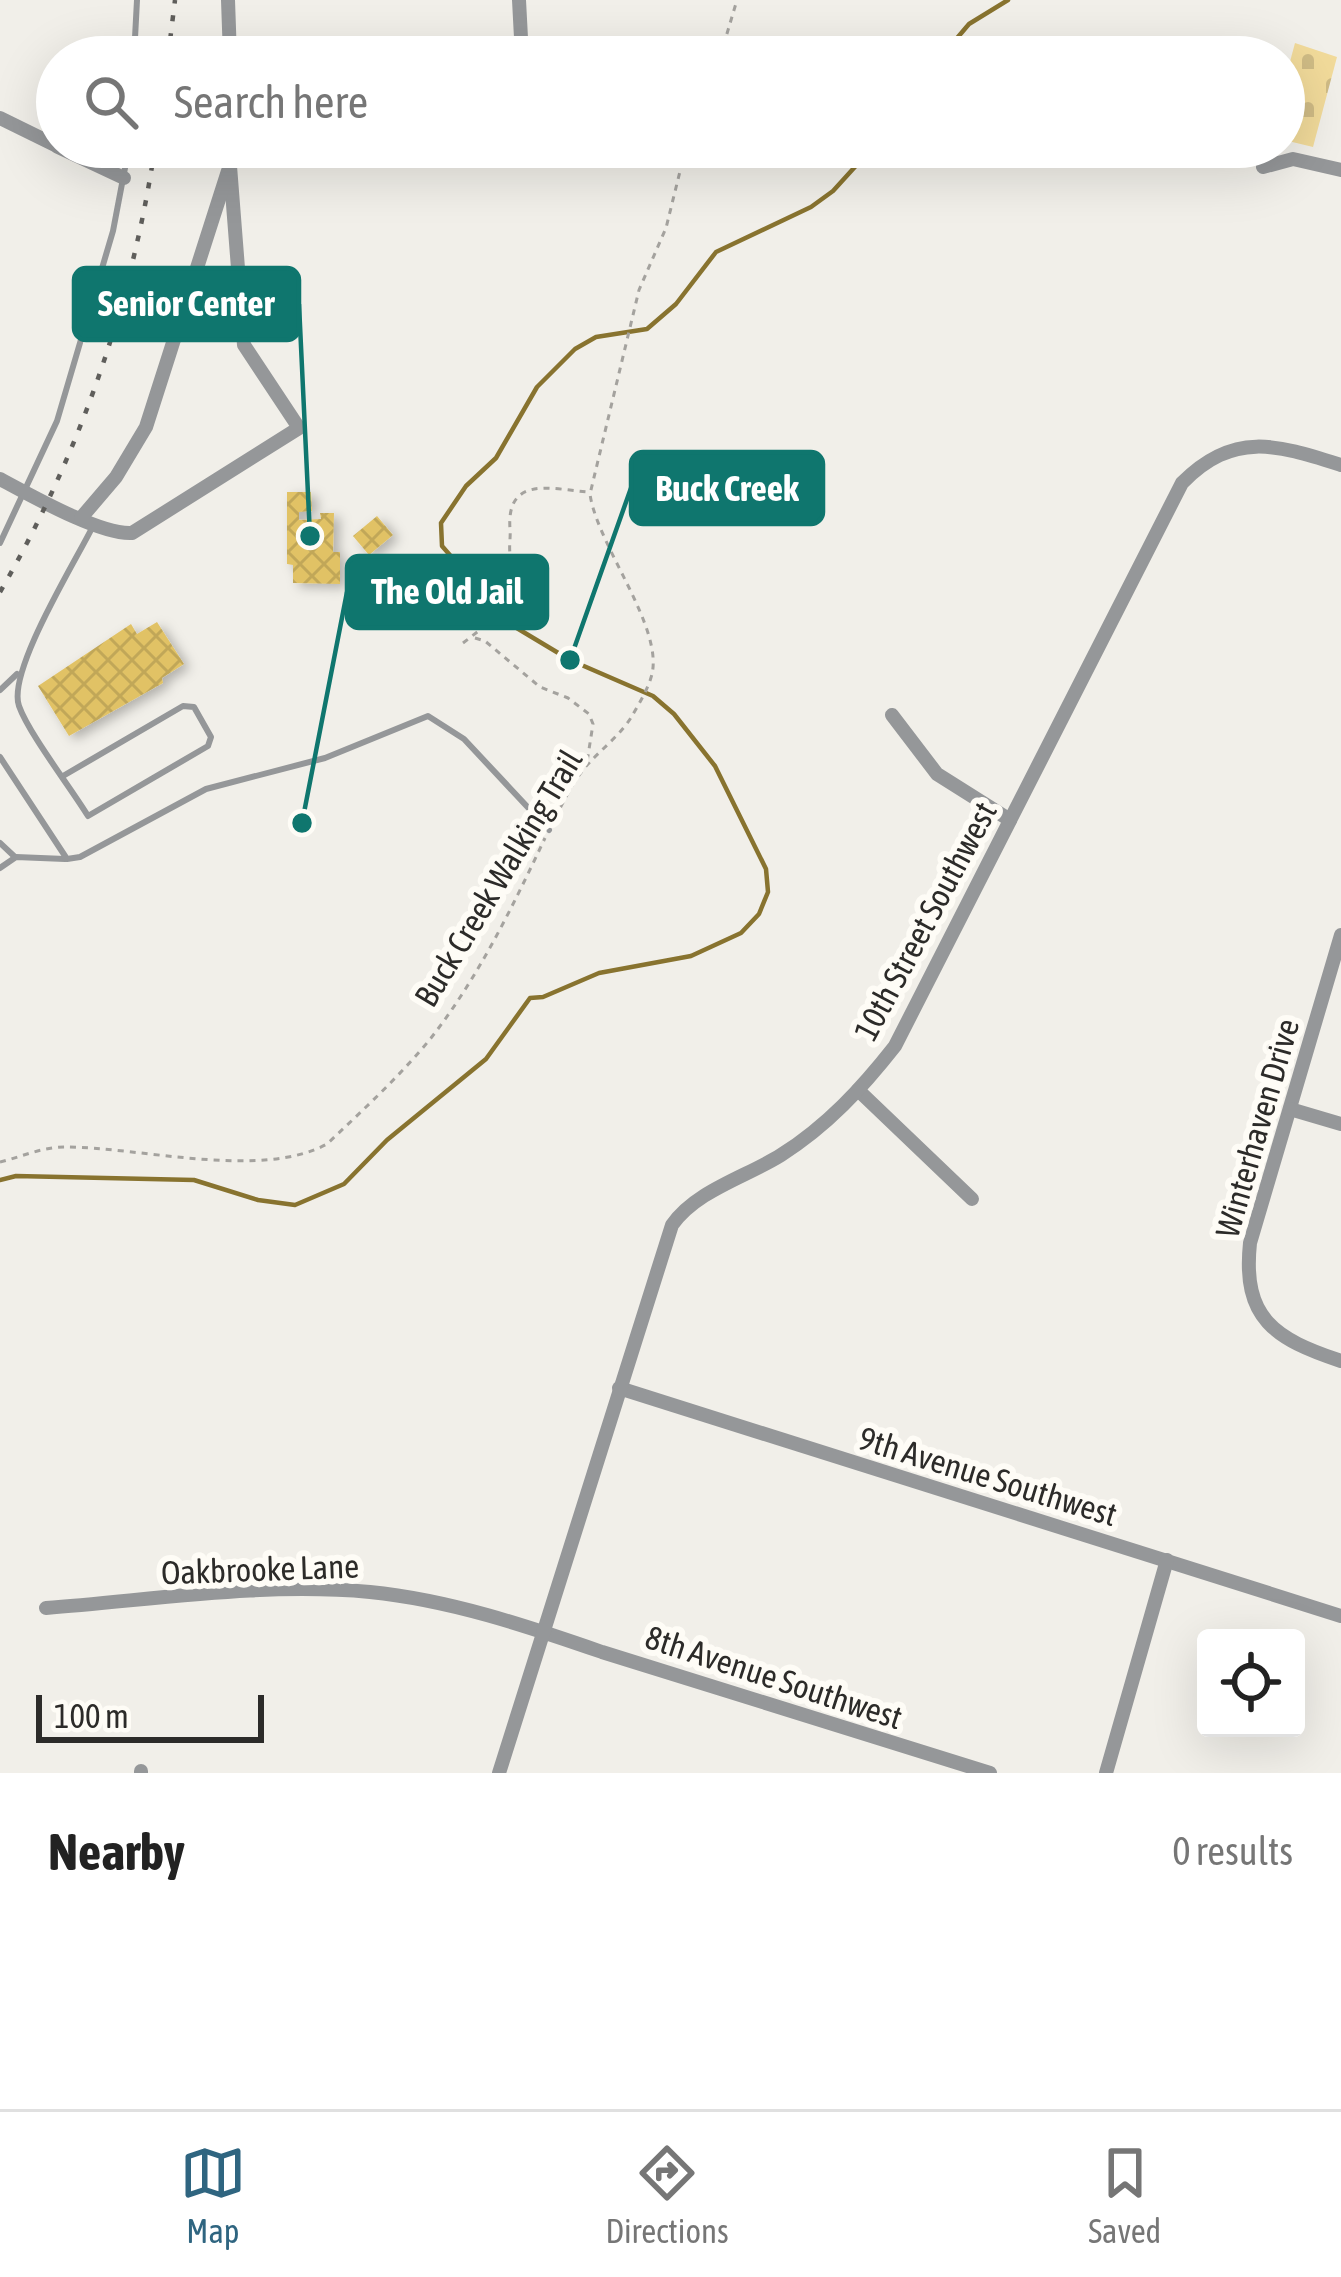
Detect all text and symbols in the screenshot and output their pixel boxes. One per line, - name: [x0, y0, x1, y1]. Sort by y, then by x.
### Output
- search box: [36, 36, 1305, 168]
- icon: search: [78, 69, 144, 135]
- text: Search here: [174, 76, 368, 128]
- callout: Senior Center: [74, 268, 299, 340]
- text: Senior Center: [98, 282, 276, 324]
- callout: Buck Creek: [631, 452, 823, 524]
- text: Buck Creek: [655, 467, 800, 509]
- callout: The Old Jail: [347, 556, 547, 628]
- text: The Old Jail: [371, 570, 524, 612]
- street label: Buck Creek Walking Trail: [406, 743, 590, 1013]
- street label: 10th Street Southwest: [846, 795, 1004, 1047]
- street label: Winterhaven Drive: [1208, 1014, 1306, 1242]
- street label: 9th Avenue Southwest: [854, 1419, 1122, 1533]
- street label: Oakbrooke Lane: [160, 1547, 360, 1591]
- street label: 8th Avenue Southwest: [641, 1618, 907, 1736]
- map controls: [1197, 1629, 1305, 1737]
- button: locate: [1197, 1629, 1305, 1737]
- scale bar: [36, 1689, 264, 1742]
- text: 100 m: [54, 1697, 129, 1735]
- text: Nearby: [48, 1822, 185, 1881]
- text: 0 results: [1172, 1829, 1293, 1873]
- tab: Map: [180, 2140, 246, 2250]
- tab: Directions: [605, 2140, 729, 2250]
- tab: Saved: [1088, 2140, 1161, 2250]

